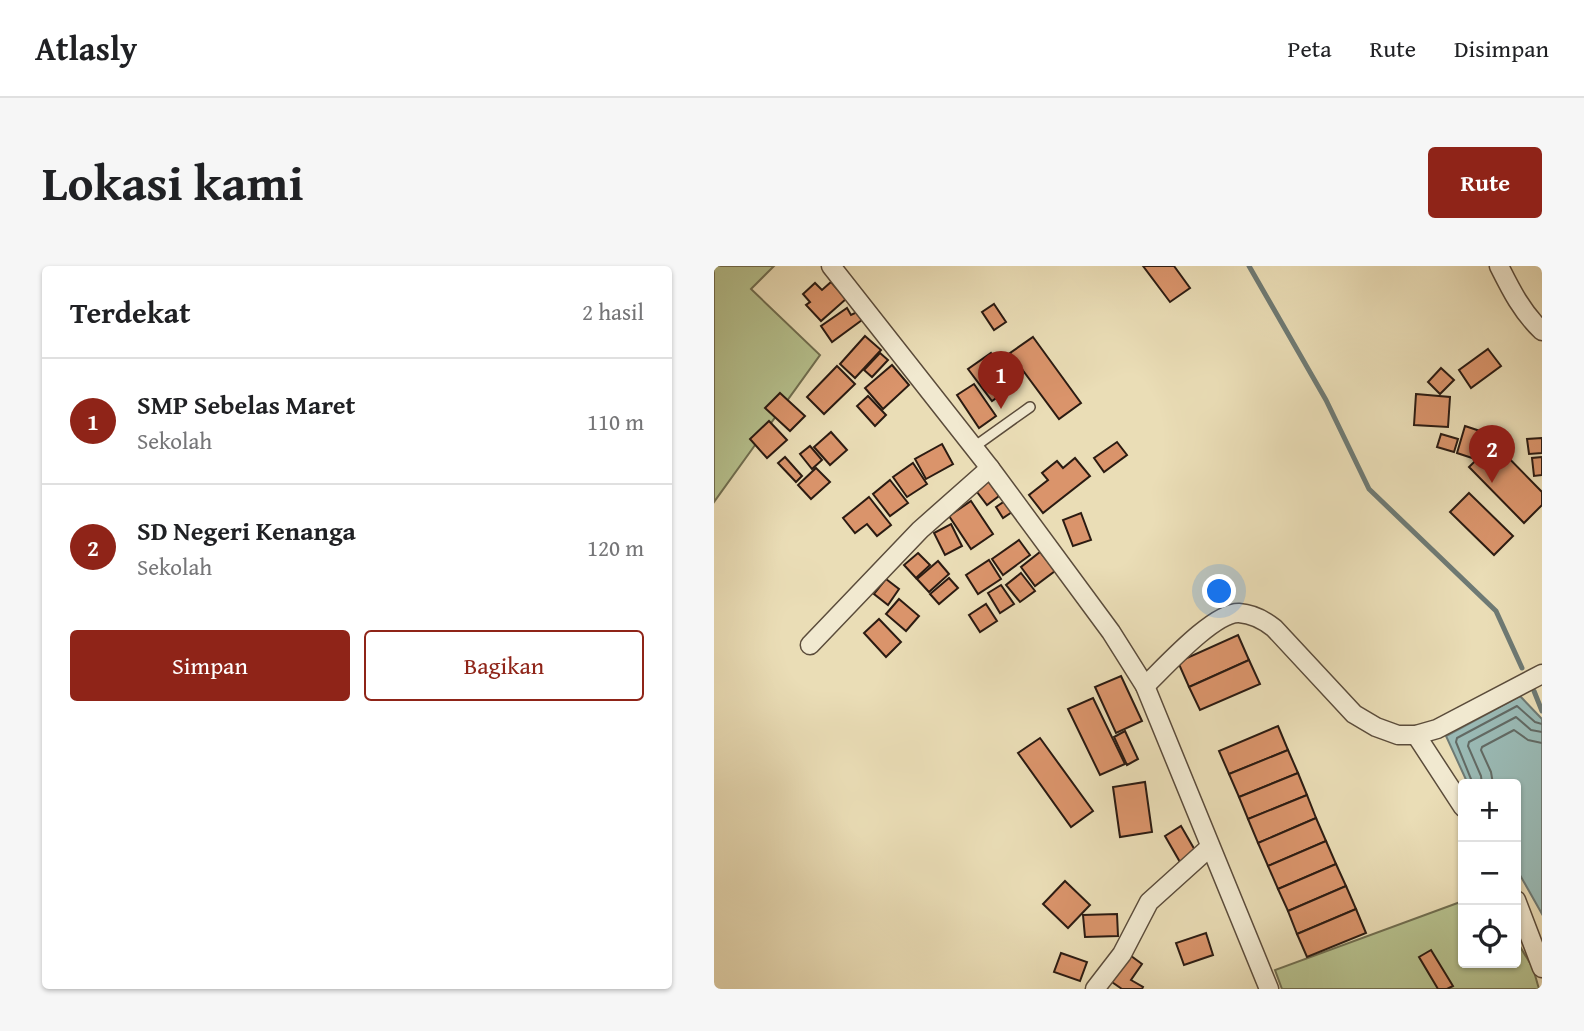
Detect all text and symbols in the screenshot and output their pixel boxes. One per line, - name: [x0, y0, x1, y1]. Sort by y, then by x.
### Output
- text: Atlasly: [35, 24, 137, 72]
- text: Peta: [1288, 31, 1331, 66]
- text: Rute: [1369, 31, 1416, 66]
- text: Disimpan: [1454, 31, 1549, 66]
- text: Lokasi kami: [42, 146, 304, 218]
- button: Rute: [1428, 147, 1542, 218]
- text: Terdekat: [70, 290, 190, 334]
- text: 2 hasil: [582, 295, 644, 328]
- pin: 1: [978, 351, 1024, 409]
- text: SMP Sebelas Maret: [137, 385, 355, 424]
- text: 1: [87, 405, 99, 438]
- text: 110 m: [587, 405, 644, 438]
- text: Sekolah: [137, 424, 212, 457]
- pin: 2: [1469, 425, 1515, 483]
- text: SD Negeri Kenanga: [137, 511, 356, 550]
- text: 2: [87, 531, 99, 564]
- text: 120 m: [587, 531, 644, 564]
- text: Sekolah: [137, 550, 212, 583]
- your location: [1202, 574, 1236, 608]
- button: Simpan: [70, 630, 350, 701]
- button: Bagikan: [364, 630, 644, 701]
- map controls: [1458, 779, 1521, 968]
- button: +: [1458, 779, 1521, 842]
- button: −: [1458, 842, 1521, 905]
- button: locate: [1458, 905, 1521, 968]

